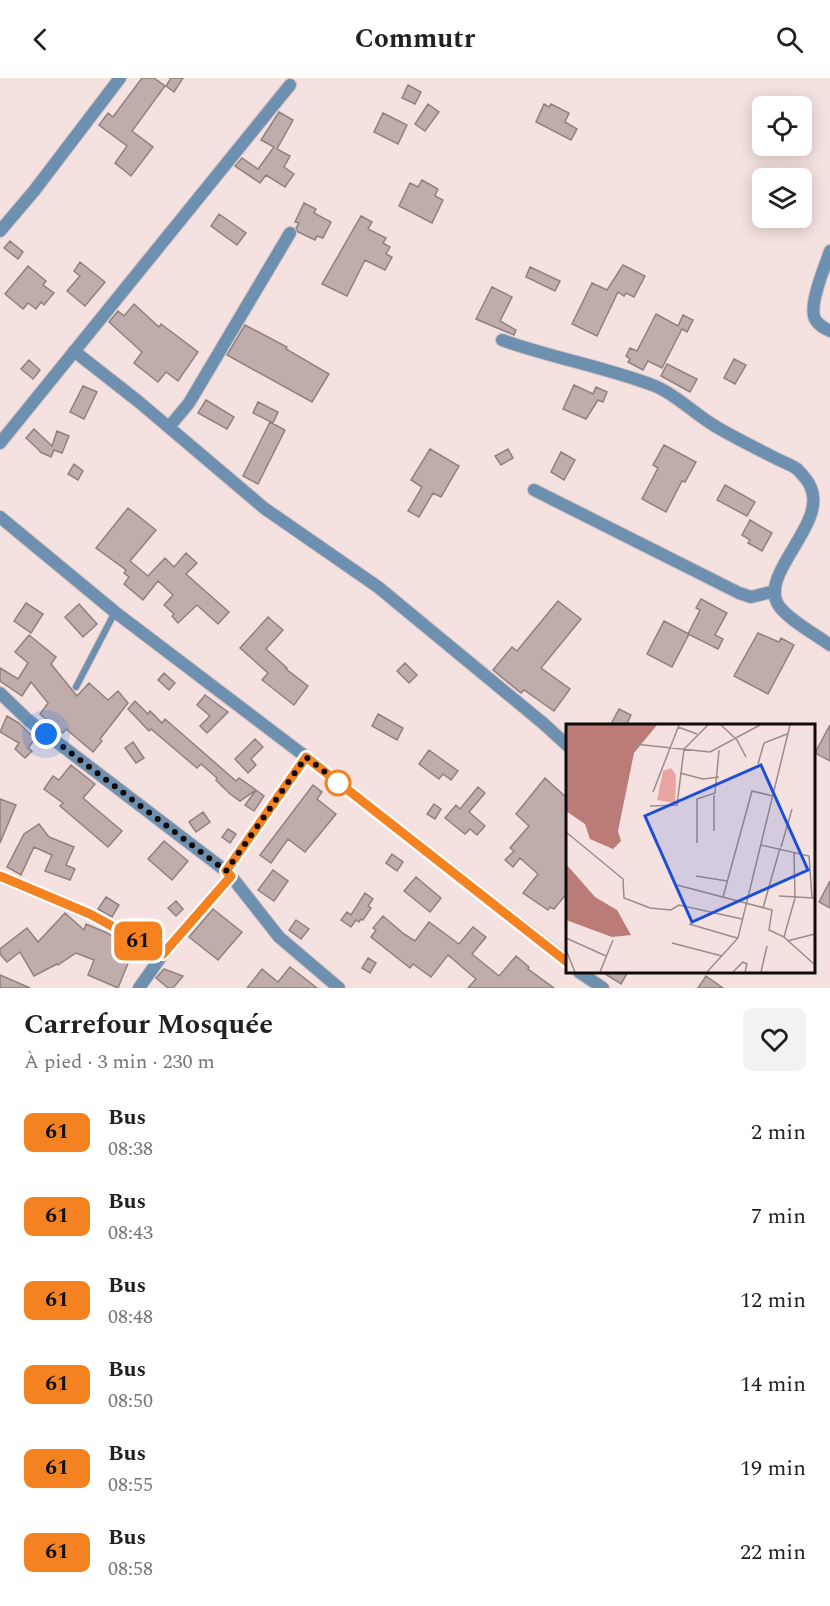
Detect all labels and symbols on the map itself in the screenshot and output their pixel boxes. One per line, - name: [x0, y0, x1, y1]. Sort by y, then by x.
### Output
- your location: [31, 719, 61, 749]
- inset map: [566, 724, 815, 973]
- unlabelled marker: [325, 770, 351, 796]
- line badge: 61: [111, 922, 165, 960]

